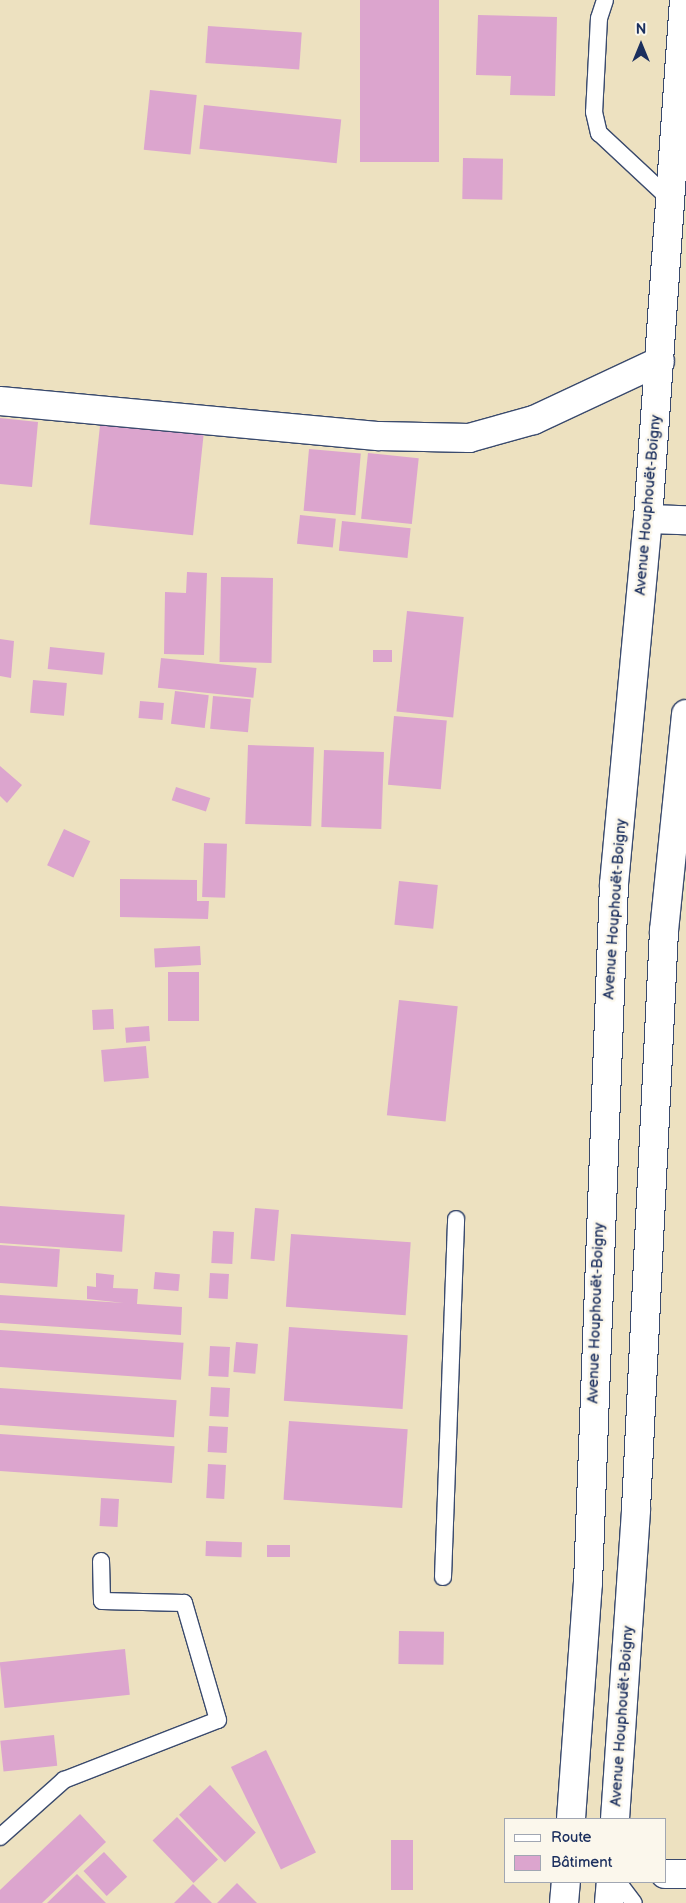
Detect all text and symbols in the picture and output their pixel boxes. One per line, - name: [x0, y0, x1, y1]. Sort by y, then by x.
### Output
- north arrow: [616, 20, 666, 70]
- text: N: [636, 21, 646, 38]
- street label: Avenue Houphouët-Boigny: [631, 414, 665, 596]
- street label: Avenue Houphouët-Boigny: [600, 818, 630, 1000]
- street label: Avenue Houphouët-Boigny: [584, 1222, 608, 1404]
- street label: Avenue Houphouët-Boigny: [607, 1625, 637, 1807]
- legend: [503, 1818, 666, 1883]
- text: Route: [551, 1828, 591, 1847]
- text: Bâtiment: [551, 1853, 612, 1872]

